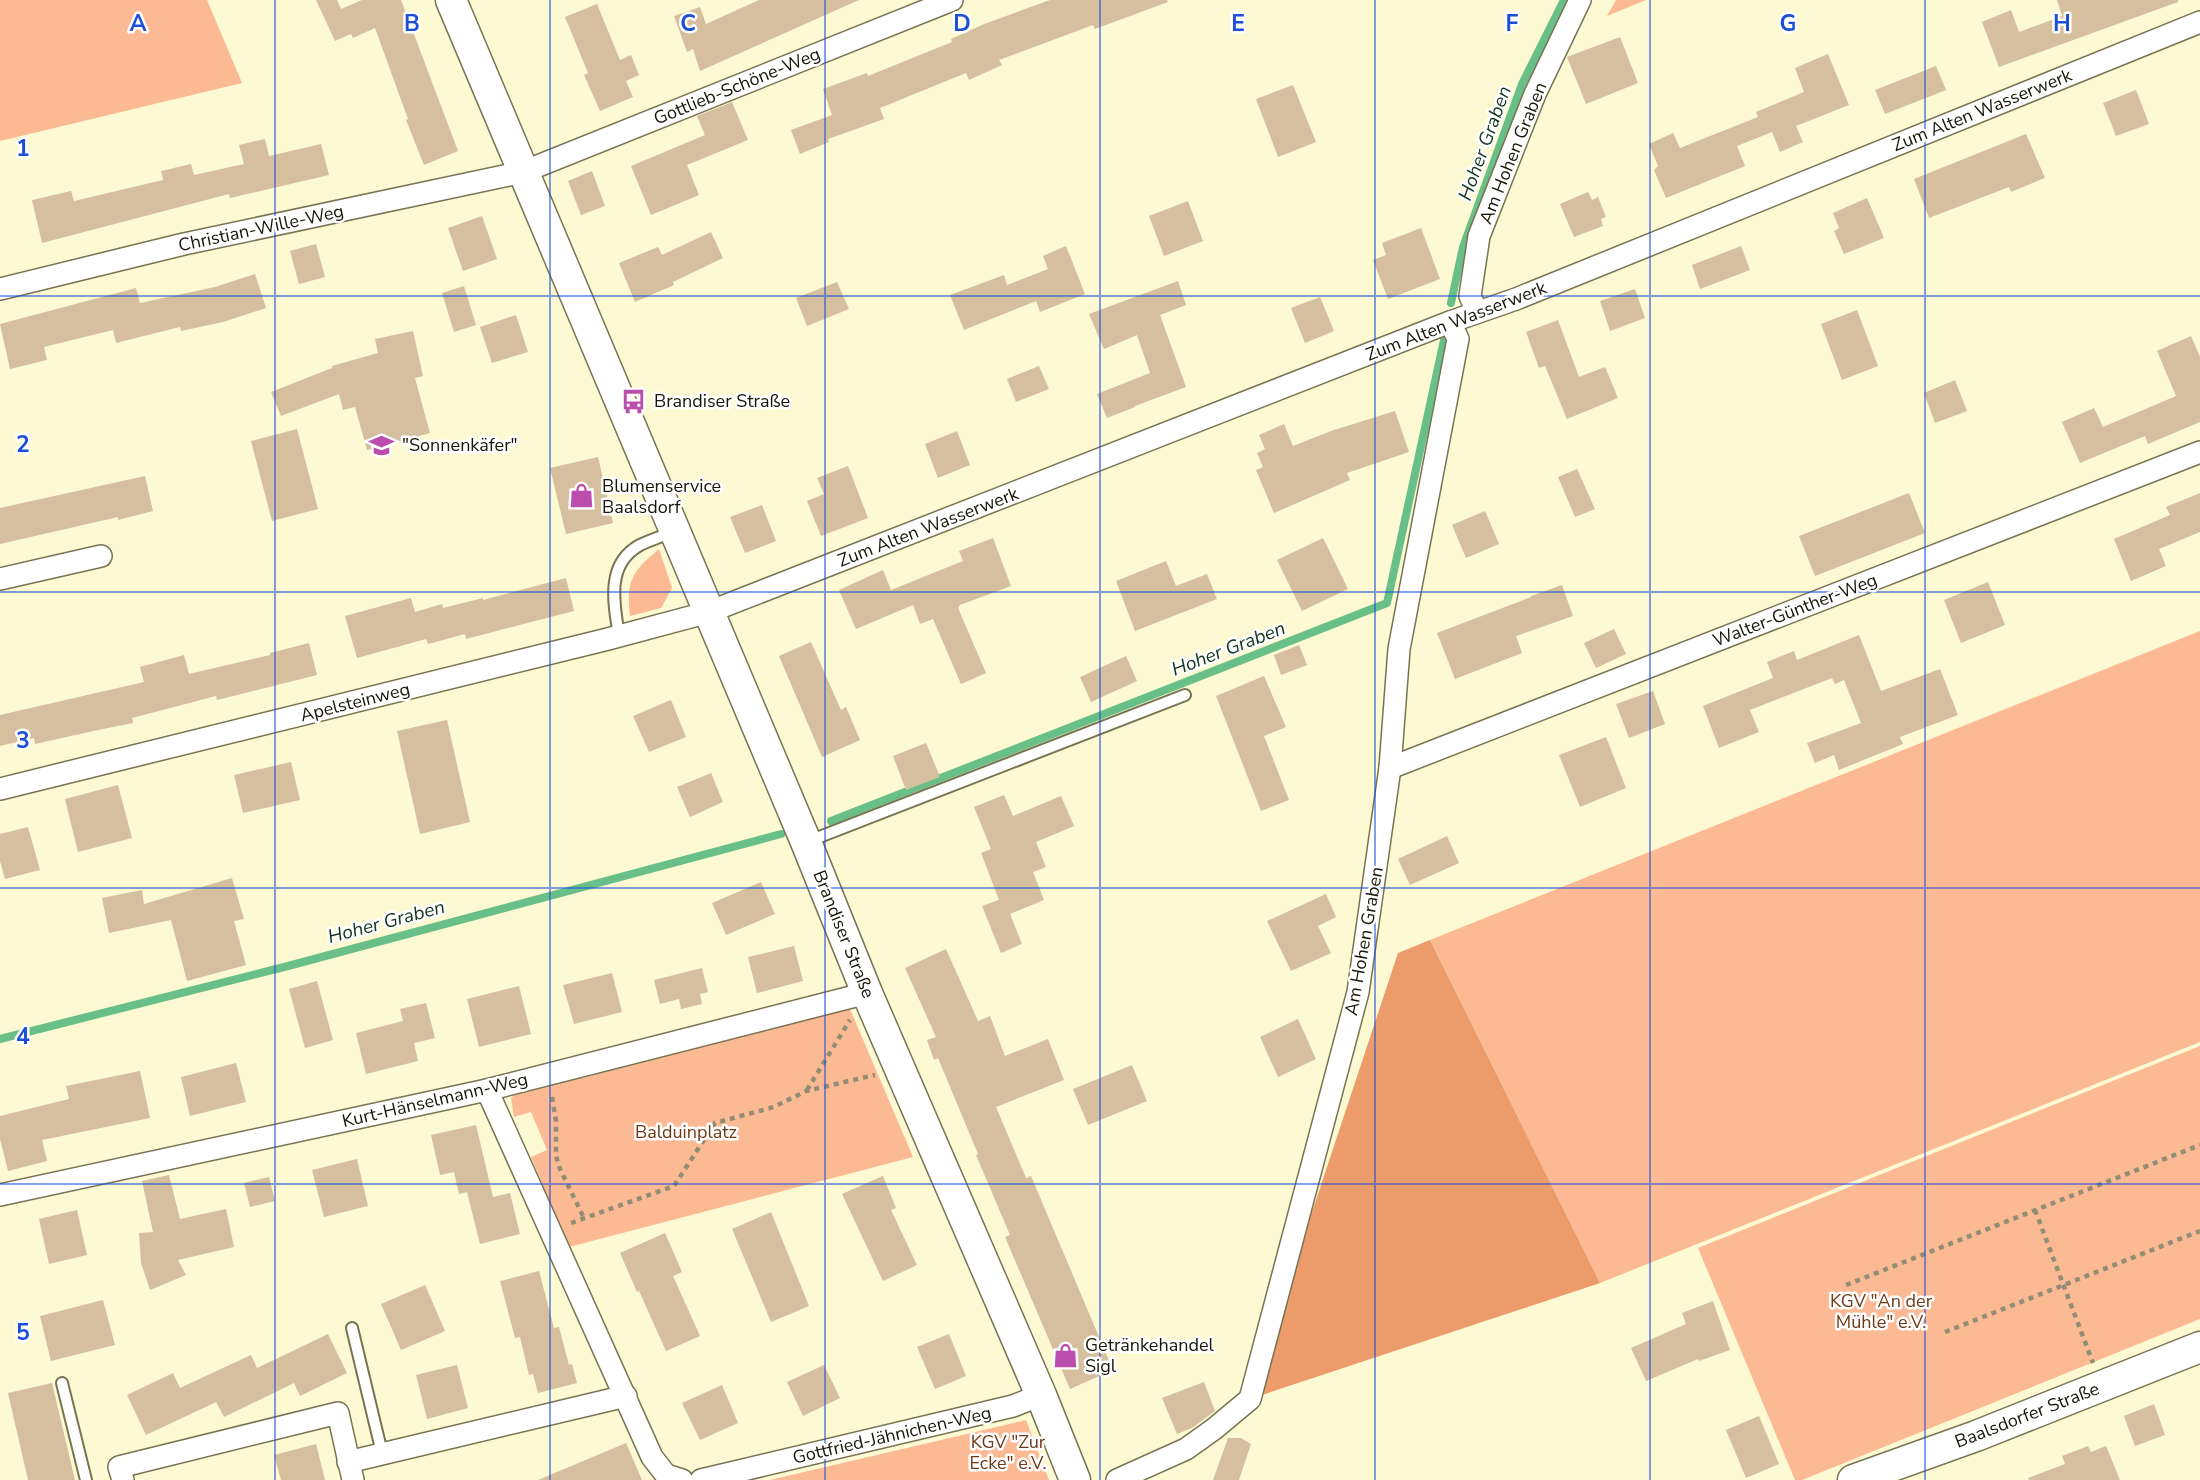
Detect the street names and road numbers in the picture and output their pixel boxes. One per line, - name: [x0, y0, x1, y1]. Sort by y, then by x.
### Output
- street label: Gottlieb-Schöne-Weg: [650, 42, 824, 130]
- street label: Zum Alten Wasserwerk: [1889, 63, 2076, 157]
- street label: Am Hohen Graben: [1474, 79, 1552, 227]
- street label: Christian-Wille-Weg: [176, 199, 346, 257]
- street label: Zum Alten Wasserwerk: [1362, 275, 1551, 367]
- street label: Zum Alten Wasserwerk: [834, 481, 1023, 573]
- street label: Walter-Günther-Weg: [1709, 568, 1881, 652]
- street label: Apelsteinweg: [298, 677, 412, 727]
- street label: Am Hohen Graben: [1339, 865, 1389, 1017]
- street label: Brandiser Straße: [807, 866, 881, 1002]
- street label: Kurt-Hänselmann-Weg: [340, 1067, 530, 1133]
- street label: Baalsdorfer Straße: [1951, 1376, 2103, 1454]
- street label: Gottfried-Jähnichen-Weg: [790, 1400, 994, 1470]

